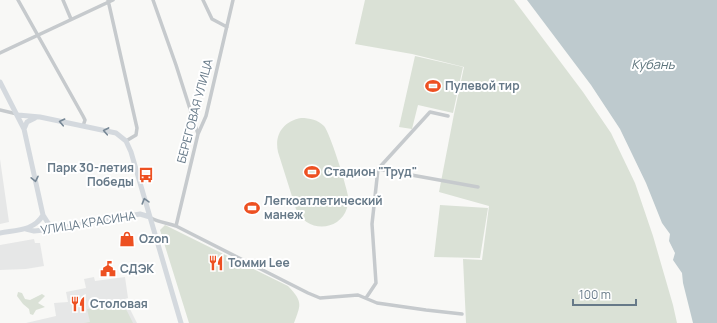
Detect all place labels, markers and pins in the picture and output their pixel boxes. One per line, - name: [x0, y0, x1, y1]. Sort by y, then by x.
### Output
- sports icon: Пулевой тир: [424, 77, 442, 95]
- place label: Пулевой тир: [445, 77, 520, 94]
- place label: Парк 30-летия Победы: [47, 159, 134, 190]
- sports icon: Стадион "Труд": [303, 163, 321, 181]
- place label: Стадион "Труд": [324, 163, 417, 180]
- bus stop icon: Парк 30-летия Победы: [137, 166, 155, 184]
- place label: Легкоатлетический манеж: [264, 192, 383, 223]
- sports icon: Легкоатлетический манеж: [243, 199, 261, 217]
- shop icon: Ozon: [118, 230, 136, 248]
- place label: Ozon: [139, 230, 169, 247]
- restaurant icon: Томми Lee: [207, 254, 225, 272]
- place label: Томми Lee: [228, 254, 290, 271]
- public building icon: СДЭК: [99, 260, 117, 278]
- place label: СДЭК: [120, 260, 154, 277]
- restaurant icon: Столовая: [69, 295, 87, 313]
- place label: Столовая: [90, 295, 148, 312]

